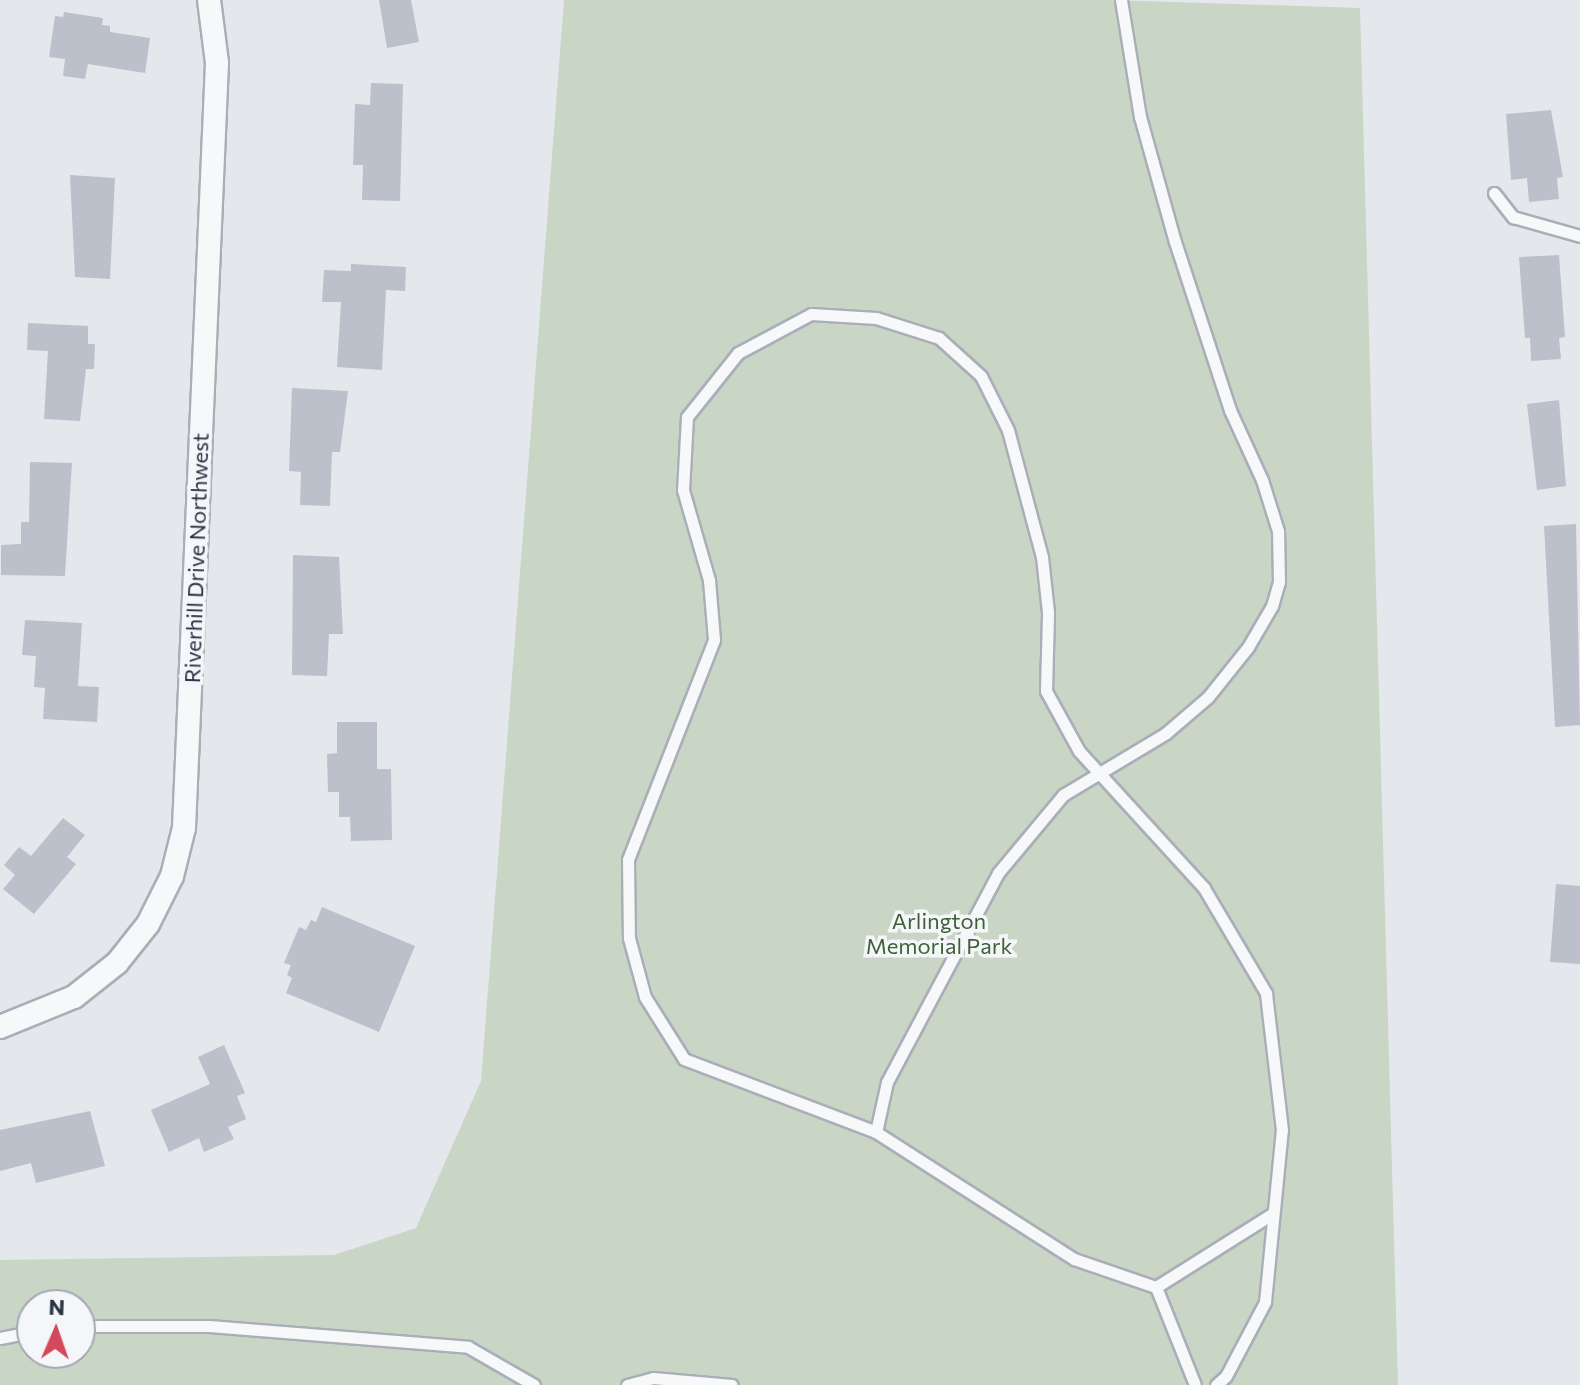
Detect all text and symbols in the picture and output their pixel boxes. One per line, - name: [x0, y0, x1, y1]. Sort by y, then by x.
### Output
- street label: Riverhill Drive Northwest: [178, 432, 214, 684]
- park label: Arlington Memorial Park: [866, 907, 1012, 958]
- north arrow: [16, 1289, 96, 1369]
- text: N: [48, 1293, 66, 1320]

